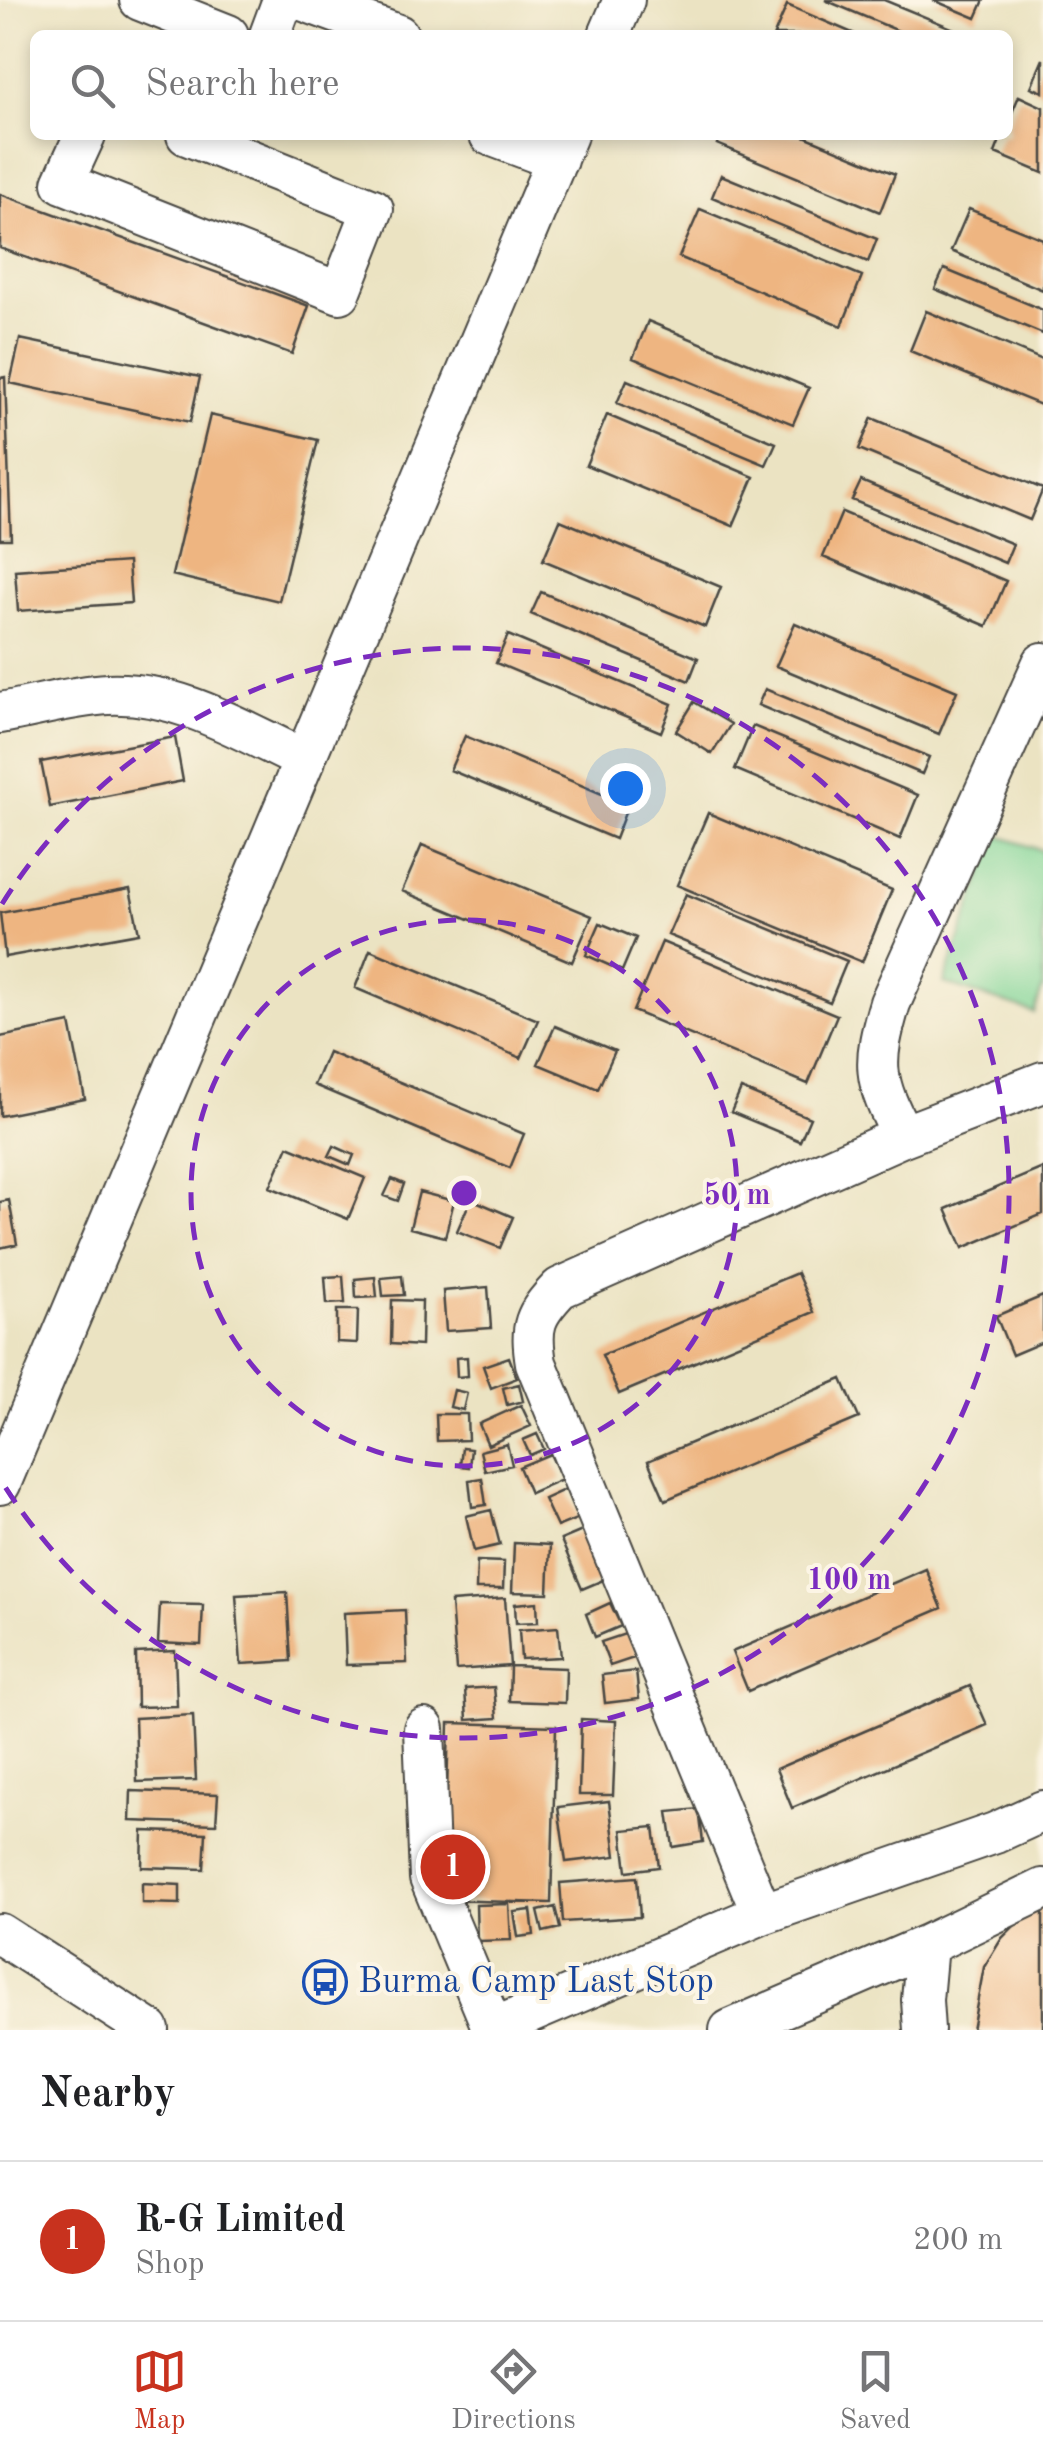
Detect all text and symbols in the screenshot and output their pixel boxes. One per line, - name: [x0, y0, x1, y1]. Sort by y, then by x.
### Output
- search box: [30, 30, 1013, 140]
- icon: search: [65, 58, 120, 113]
- text: Search here: [145, 66, 340, 104]
- your location: [600, 763, 651, 814]
- centre of rings: [446, 1175, 482, 1211]
- text: 50 m: [703, 1181, 771, 1211]
- text: 100 m: [807, 1566, 891, 1596]
- pin: 1: [420, 1830, 486, 1904]
- bus stop icon: Burma Camp Last Stop: [302, 1959, 348, 2005]
- place label: Burma Camp Last Stop: [358, 1965, 714, 2000]
- text: Nearby: [40, 2074, 176, 2116]
- text: R-G Limited: [135, 2202, 345, 2240]
- text: 1: [63, 2225, 82, 2257]
- text: 200 m: [913, 2225, 1003, 2257]
- text: Shop: [135, 2249, 205, 2281]
- tab: Map: [132, 2344, 187, 2439]
- tab: Directions: [451, 2344, 576, 2439]
- tab: Saved: [840, 2344, 911, 2439]

